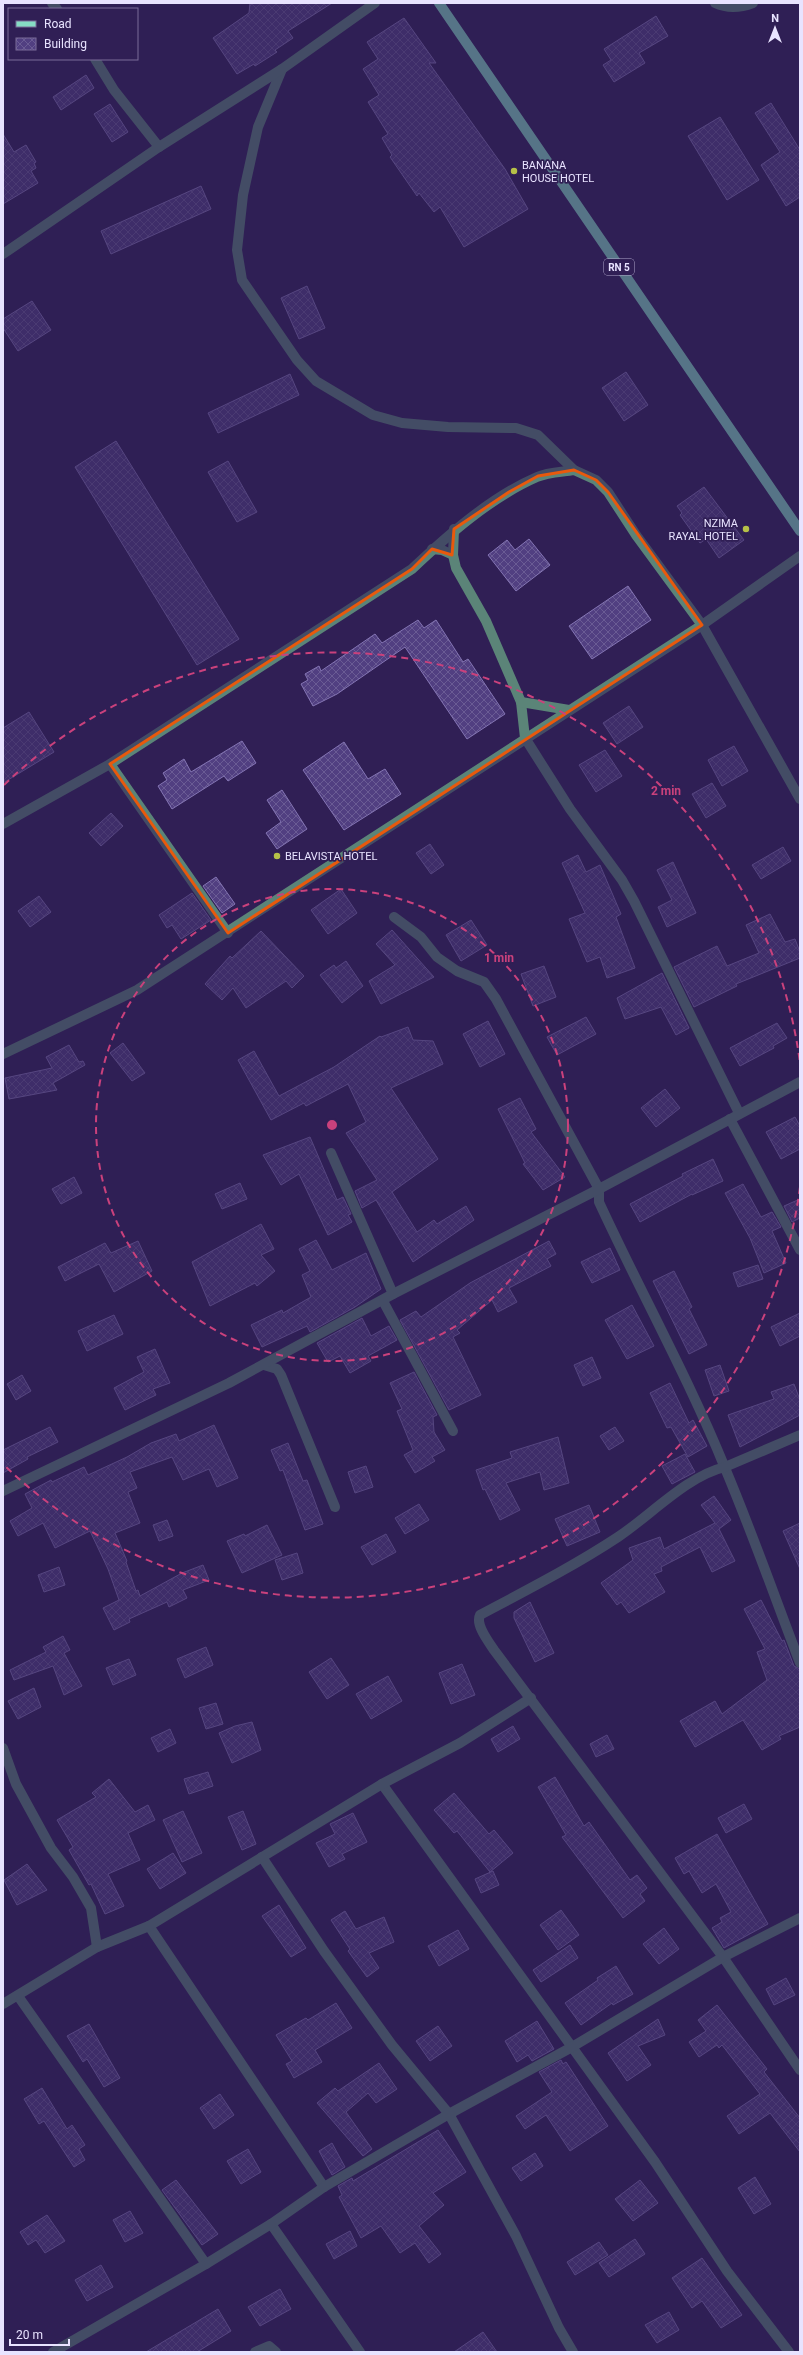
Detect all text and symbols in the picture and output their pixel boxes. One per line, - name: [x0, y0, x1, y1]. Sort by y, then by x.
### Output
- legend: [8, 8, 138, 60]
- north arrow: [755, 8, 795, 48]
- text: N: [771, 12, 779, 25]
- text: Road: [44, 17, 72, 31]
- text: Building: [44, 37, 87, 51]
- place label: BANANA HOUSE HOTEL: [522, 159, 594, 185]
- marker: BANANA HOUSE HOTEL: [509, 166, 519, 176]
- road number: RN 5: [604, 259, 634, 275]
- place label: NZIMA RAYAL HOTEL: [669, 517, 739, 543]
- marker: NZIMA RAYAL HOTEL: [741, 524, 751, 534]
- text: 2 min: [651, 784, 681, 798]
- place label: BELAVISTA HOTEL: [285, 850, 377, 863]
- marker: BELAVISTA HOTEL: [272, 851, 282, 861]
- text: 1 min: [484, 951, 514, 965]
- centre of rings: [325, 1118, 339, 1132]
- scale bar: [10, 2321, 69, 2347]
- text: 20 m: [16, 2328, 43, 2342]

